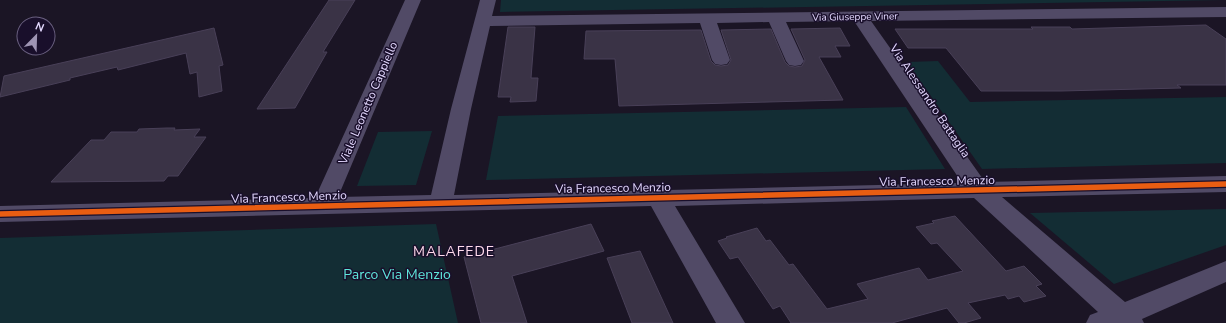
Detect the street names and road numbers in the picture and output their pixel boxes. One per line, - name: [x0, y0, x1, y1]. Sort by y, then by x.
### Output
- street label: Via Giuseppe Viner: [811, 9, 898, 25]
- street label: Viale Leonetto Cappiello: [334, 39, 401, 168]
- street label: Via Alessandro Battaglia: [885, 40, 974, 161]
- street label: Via Francesco Menzio: [878, 172, 995, 190]
- street label: Via Francesco Menzio: [554, 179, 671, 197]
- street label: Via Francesco Menzio: [230, 187, 347, 207]

